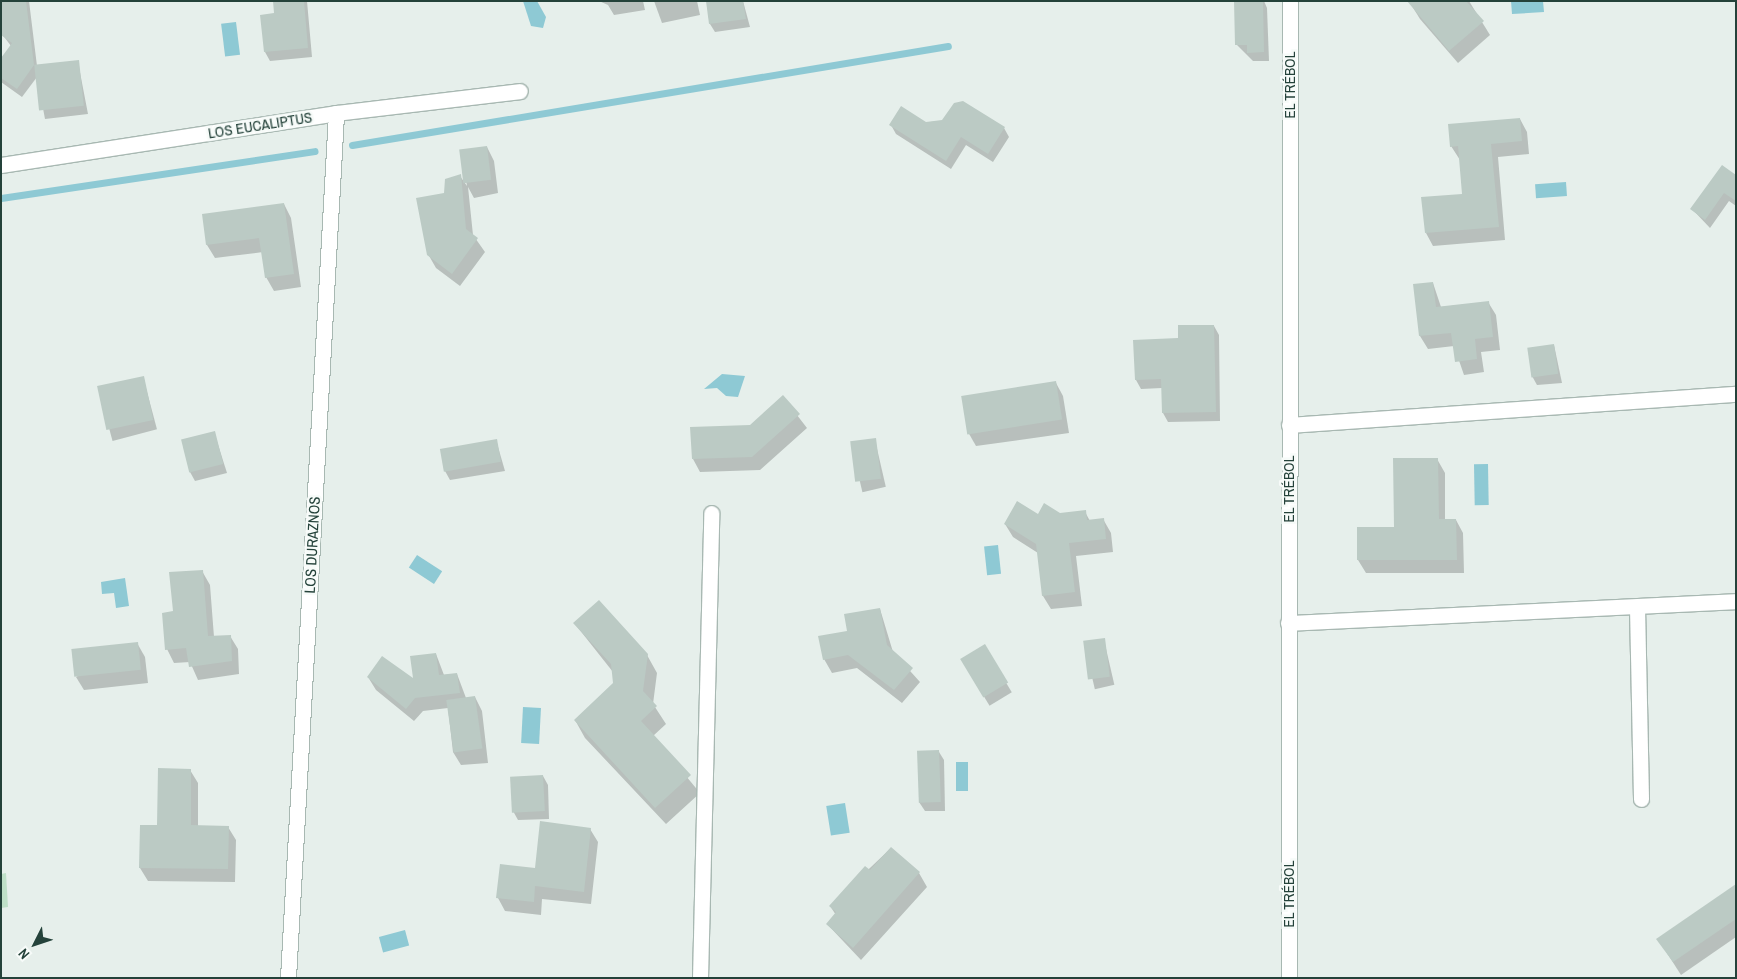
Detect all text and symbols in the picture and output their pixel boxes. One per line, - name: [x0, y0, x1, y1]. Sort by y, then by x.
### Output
- street label: EL TRÉBOL: [1281, 51, 1299, 119]
- street label: LOS EUCALIPTUS: [207, 108, 313, 142]
- street label: EL TRÉBOL: [1280, 455, 1298, 523]
- street label: LOS DURAZNOS: [300, 496, 324, 594]
- street label: EL TRÉBOL: [1280, 860, 1298, 928]
- north arrow: [10, 919, 60, 969]
- text: N: [14, 945, 33, 963]

